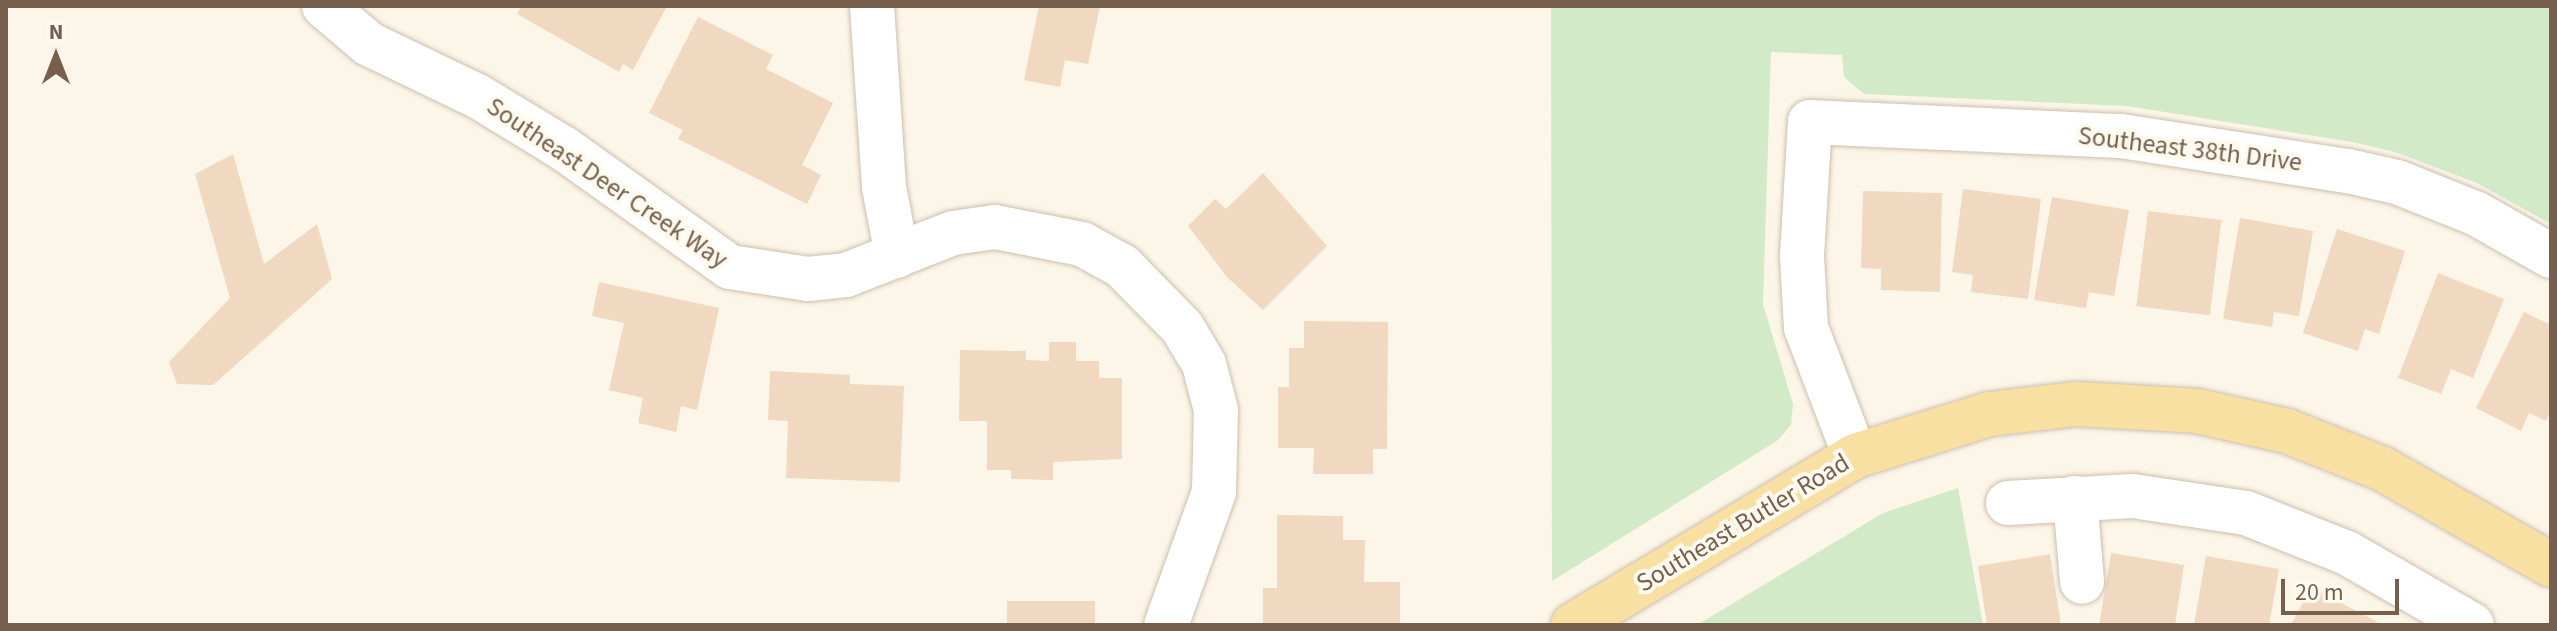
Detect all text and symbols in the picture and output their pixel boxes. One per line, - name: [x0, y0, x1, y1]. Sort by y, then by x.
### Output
- north arrow: [16, 16, 96, 96]
- text: N: [49, 16, 63, 48]
- street label: Southeast Deer Creek Way: [481, 91, 733, 275]
- street label: Southeast 38th Drive: [2076, 120, 2304, 178]
- street label: Southeast Butler Road: [1631, 447, 1855, 599]
- scale bar: [2285, 563, 2403, 613]
- text: 20 m: [2295, 575, 2344, 610]

